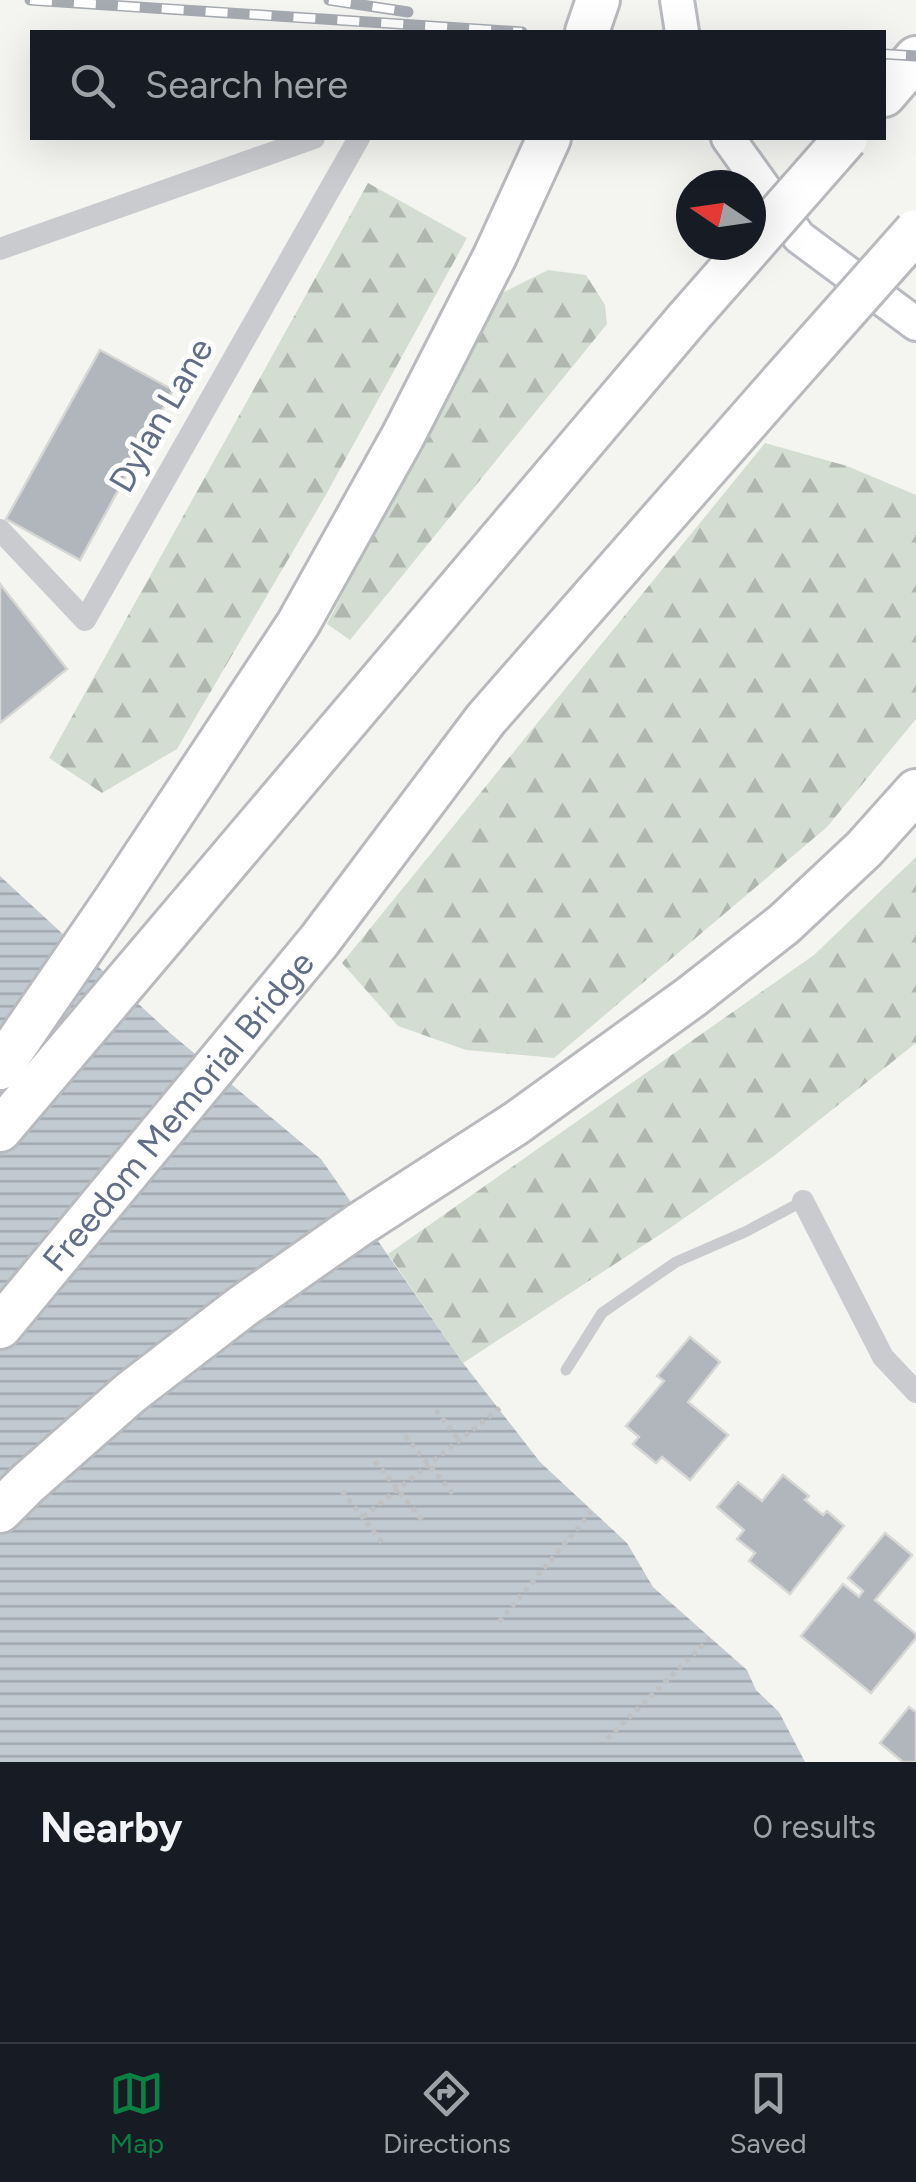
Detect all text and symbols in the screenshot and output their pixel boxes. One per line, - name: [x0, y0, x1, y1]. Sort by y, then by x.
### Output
- search box: [30, 30, 886, 140]
- icon: search: [65, 58, 120, 113]
- text: Search here: [145, 62, 348, 108]
- north arrow: [676, 170, 766, 260]
- street label: Dylan Lane: [100, 330, 222, 500]
- street label: Freedom Memorial Bridge: [34, 943, 323, 1280]
- text: Nearby: [40, 1802, 182, 1853]
- text: 0 results: [752, 1808, 876, 1846]
- tab: Map: [109, 2066, 164, 2160]
- tab: Directions: [383, 2066, 511, 2160]
- tab: Saved: [729, 2066, 807, 2160]

